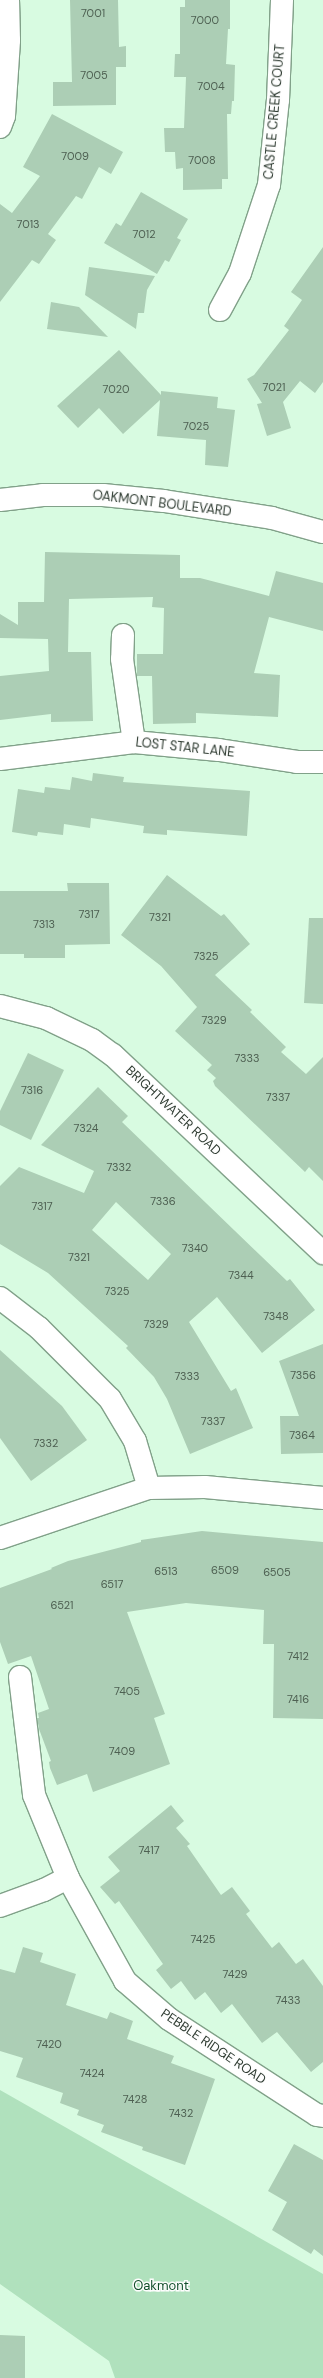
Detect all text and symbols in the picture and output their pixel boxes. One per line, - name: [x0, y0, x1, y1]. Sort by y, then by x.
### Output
- house number: 7001: [81, 6, 105, 20]
- house number: 7000: [191, 13, 219, 27]
- street label: CASTLE CREEK COURT: [261, 44, 289, 180]
- house number: 7005: [80, 68, 108, 82]
- house number: 7004: [197, 79, 225, 93]
- house number: 7009: [61, 149, 89, 163]
- house number: 7008: [188, 153, 216, 167]
- house number: 7013: [16, 217, 40, 231]
- house number: 7012: [132, 227, 156, 241]
- house number: 7021: [263, 380, 285, 394]
- house number: 7020: [103, 382, 129, 396]
- house number: 7025: [183, 419, 209, 433]
- street label: OAKMONT BOULEVARD: [92, 488, 232, 520]
- street label: LOST STAR LANE: [135, 735, 235, 761]
- house number: 7317: [78, 907, 100, 921]
- house number: 7321: [149, 910, 171, 924]
- house number: 7313: [33, 917, 55, 931]
- house number: 7325: [193, 949, 219, 963]
- house number: 7329: [201, 1013, 227, 1027]
- house number: 7333: [234, 1051, 260, 1065]
- street label: BRIGHTWATER ROAD: [122, 1063, 224, 1159]
- house number: 7316: [21, 1083, 43, 1097]
- house number: 7337: [266, 1090, 290, 1104]
- house number: 7324: [74, 1121, 98, 1135]
- house number: 7332: [107, 1160, 131, 1174]
- house number: 7336: [150, 1194, 176, 1208]
- house number: 7317: [31, 1199, 53, 1213]
- house number: 7340: [182, 1241, 208, 1255]
- house number: 7321: [68, 1250, 90, 1264]
- house number: 7344: [228, 1268, 254, 1282]
- house number: 7325: [104, 1284, 130, 1298]
- house number: 7348: [263, 1309, 289, 1323]
- house number: 7329: [143, 1317, 169, 1331]
- house number: 7356: [290, 1368, 316, 1382]
- house number: 7333: [174, 1369, 200, 1383]
- house number: 7337: [201, 1414, 225, 1428]
- house number: 7364: [289, 1428, 315, 1442]
- house number: 7332: [34, 1436, 58, 1450]
- house number: 6509: [211, 1563, 239, 1577]
- house number: 6513: [154, 1564, 178, 1578]
- house number: 6505: [263, 1565, 291, 1579]
- house number: 6517: [101, 1577, 123, 1591]
- house number: 6521: [51, 1598, 73, 1612]
- house number: 7412: [287, 1649, 309, 1663]
- house number: 7405: [114, 1684, 140, 1698]
- house number: 7416: [287, 1692, 309, 1706]
- house number: 7409: [109, 1744, 135, 1758]
- house number: 7417: [138, 1843, 160, 1857]
- house number: 7425: [191, 1932, 215, 1946]
- house number: 7429: [222, 1967, 248, 1981]
- house number: 7433: [276, 1993, 300, 2007]
- street label: PEBBLE RIDGE ROAD: [158, 2006, 268, 2088]
- house number: 7420: [36, 2037, 62, 2051]
- house number: 7424: [80, 2066, 104, 2080]
- house number: 7428: [123, 2092, 147, 2106]
- house number: 7432: [169, 2106, 193, 2120]
- park label: Oakmont: [133, 2278, 189, 2294]

